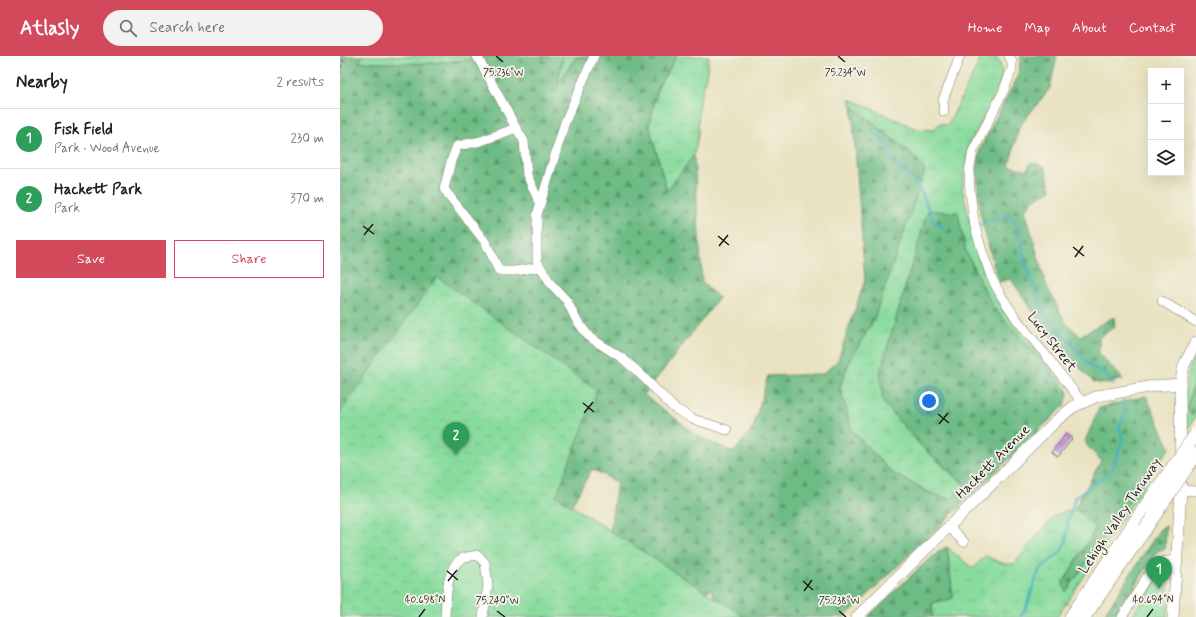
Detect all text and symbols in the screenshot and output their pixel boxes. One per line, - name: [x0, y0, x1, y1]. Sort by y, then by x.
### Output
- search box: [103, 10, 383, 46]
- text: Atlasly: [20, 16, 79, 41]
- icon: search: [117, 17, 139, 39]
- text: Search here: [149, 18, 225, 38]
- text: Home: [968, 19, 1002, 37]
- text: Map: [1024, 19, 1050, 37]
- text: About: [1072, 19, 1107, 37]
- text: Contact: [1129, 19, 1176, 37]
- text: 75.236°W: [483, 66, 523, 80]
- text: 75.234°W: [824, 66, 866, 80]
- map controls: [1148, 68, 1184, 176]
- button: +: [1148, 68, 1184, 104]
- text: Nearby: [16, 71, 68, 93]
- text: 2 results: [277, 74, 324, 91]
- button: −: [1148, 104, 1184, 140]
- text: Fisk Field: [54, 120, 113, 140]
- text: 1: [26, 130, 32, 147]
- text: 230 m: [290, 130, 324, 147]
- text: Park · Wood Avenue: [54, 140, 160, 157]
- button: layers: [1148, 140, 1184, 176]
- text: Hackett Park: [54, 180, 142, 200]
- text: 2: [26, 190, 32, 207]
- text: 370 m: [290, 190, 324, 207]
- text: Park: [54, 200, 80, 217]
- button: Save: [16, 240, 166, 278]
- button: Share: [174, 240, 324, 278]
- street label: Lucy Street: [1023, 309, 1081, 376]
- your location: [919, 391, 939, 411]
- street label: Hackett Avenue: [952, 421, 1034, 503]
- pin: 2: [443, 422, 469, 455]
- street label: Lehigh Valley Thruway: [1075, 455, 1166, 578]
- pin: 1: [1146, 556, 1172, 589]
- text: 40.698°N: [405, 593, 446, 607]
- text: 40.694°N: [1133, 593, 1174, 607]
- text: 75.240°W: [475, 594, 519, 608]
- text: 75.238°W: [819, 594, 859, 608]

